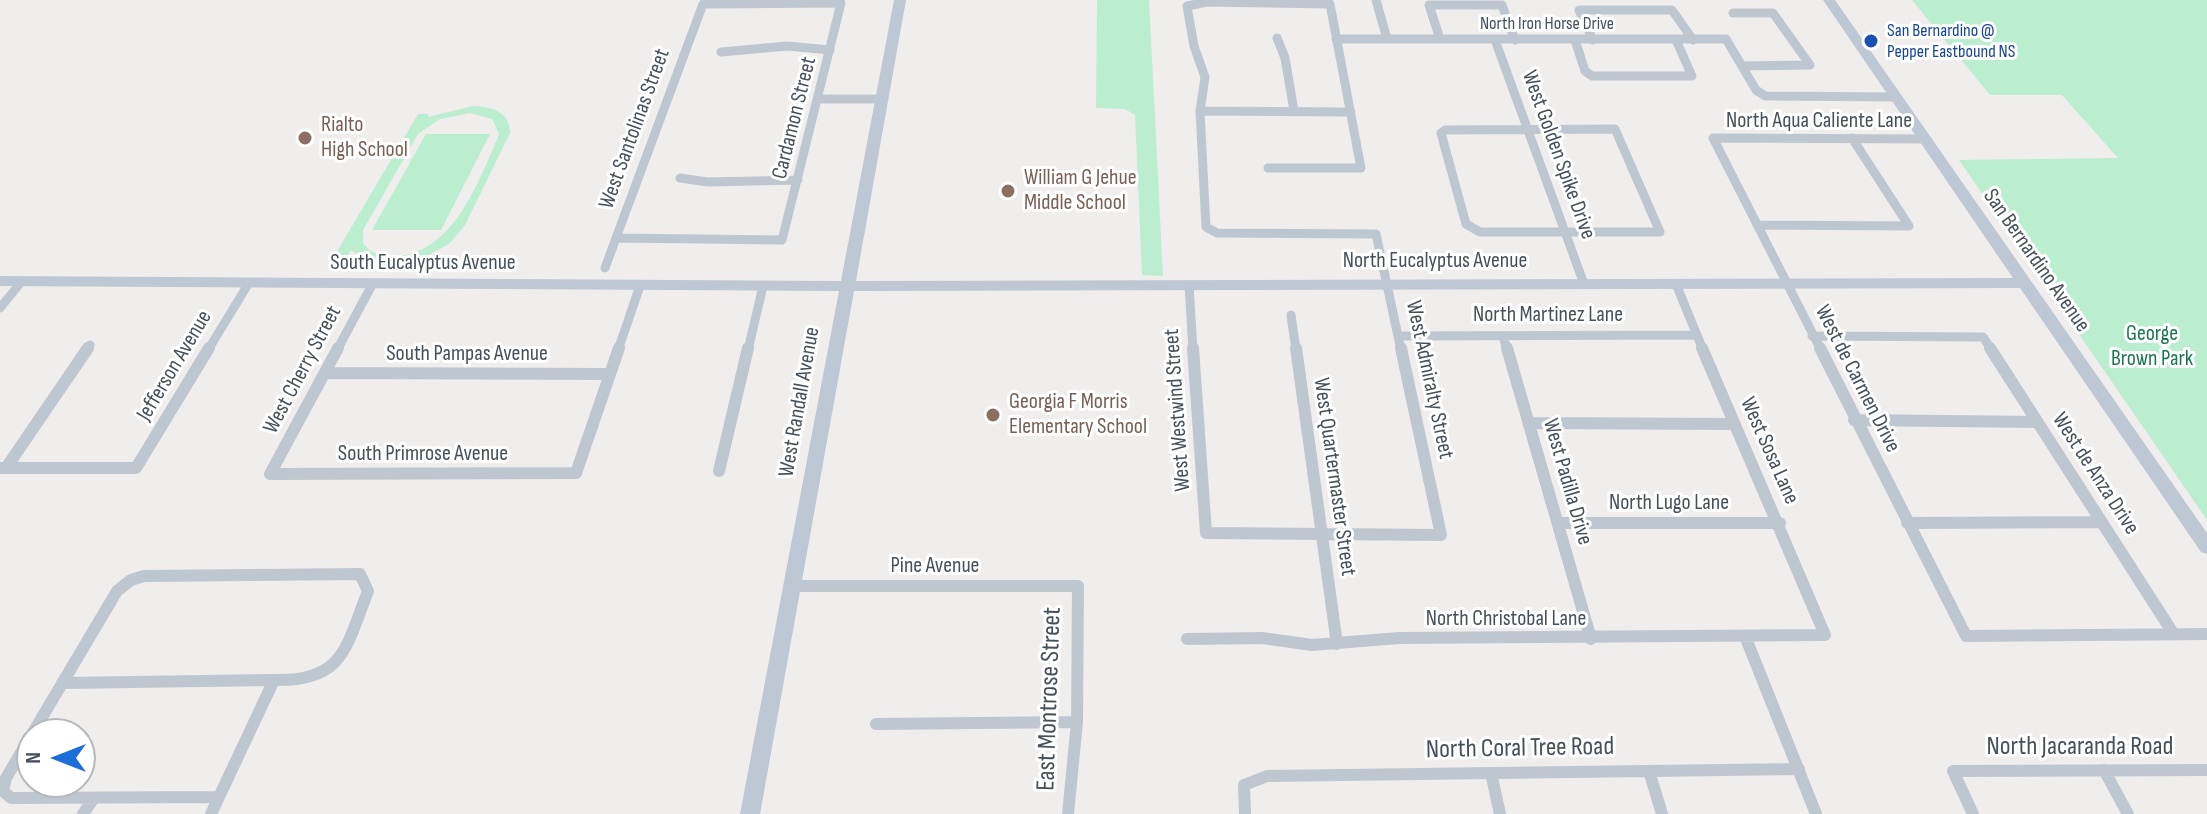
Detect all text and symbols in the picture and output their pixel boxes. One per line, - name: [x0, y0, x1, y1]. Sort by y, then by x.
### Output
- street label: North Iron Horse Drive: [1480, 13, 1614, 35]
- place label: San Bernardino @ Pepper Eastbound NS: [1887, 20, 2015, 62]
- marker: San Bernardino @ Pepper Eastbound NS: [1862, 32, 1880, 50]
- street label: West Santolinas Street: [594, 45, 676, 213]
- street label: Cardamon Street: [767, 54, 823, 182]
- street label: West Golden Spike Drive: [1515, 67, 1601, 243]
- street label: North Aqua Caliente Lane: [1726, 108, 1912, 134]
- place label: Rialto High School: [321, 112, 408, 164]
- marker: Rialto High School: [296, 129, 314, 147]
- place label: William G Jehue Middle School: [1024, 165, 1137, 216]
- marker: William G Jehue Middle School: [999, 182, 1017, 200]
- street label: San Bernardino Avenue: [1977, 184, 2095, 338]
- street label: North Eucalyptus Avenue: [1343, 248, 1527, 274]
- street label: South Eucalyptus Avenue: [330, 250, 516, 276]
- street label: West Admiralty Street: [1399, 298, 1459, 462]
- street label: West de Carmen Drive: [1809, 301, 1905, 457]
- street label: West Cherry Street: [258, 302, 348, 438]
- street label: North Martinez Lane: [1473, 302, 1623, 328]
- street label: Jefferson Avenue: [132, 306, 218, 426]
- park label: George Brown Park: [2111, 321, 2193, 372]
- street label: West Randall Avenue: [774, 325, 826, 479]
- street label: West Westwind Street: [1159, 328, 1197, 492]
- street label: South Pampas Avenue: [386, 341, 548, 367]
- street label: West Quartermaster Street: [1307, 376, 1361, 578]
- place label: Georgia F Morris Elementary School: [1009, 389, 1147, 440]
- street label: West Sosa Lane: [1734, 394, 1804, 508]
- marker: Georgia F Morris Elementary School: [984, 406, 1002, 424]
- street label: West de Anza Drive: [2046, 408, 2144, 540]
- street label: West Padilla Drive: [1536, 416, 1598, 548]
- street label: South Primrose Avenue: [338, 441, 508, 467]
- street label: North Lugo Lane: [1609, 490, 1729, 516]
- street label: Pine Avenue: [891, 553, 979, 579]
- street label: North Christobal Lane: [1426, 606, 1586, 632]
- street label: East Montrose Street: [1031, 607, 1069, 791]
- north arrow: [16, 718, 96, 798]
- street label: North Jacaranda Road: [1987, 731, 2173, 763]
- street label: North Coral Tree Road: [1426, 732, 1614, 766]
- text: N: [20, 752, 47, 764]

